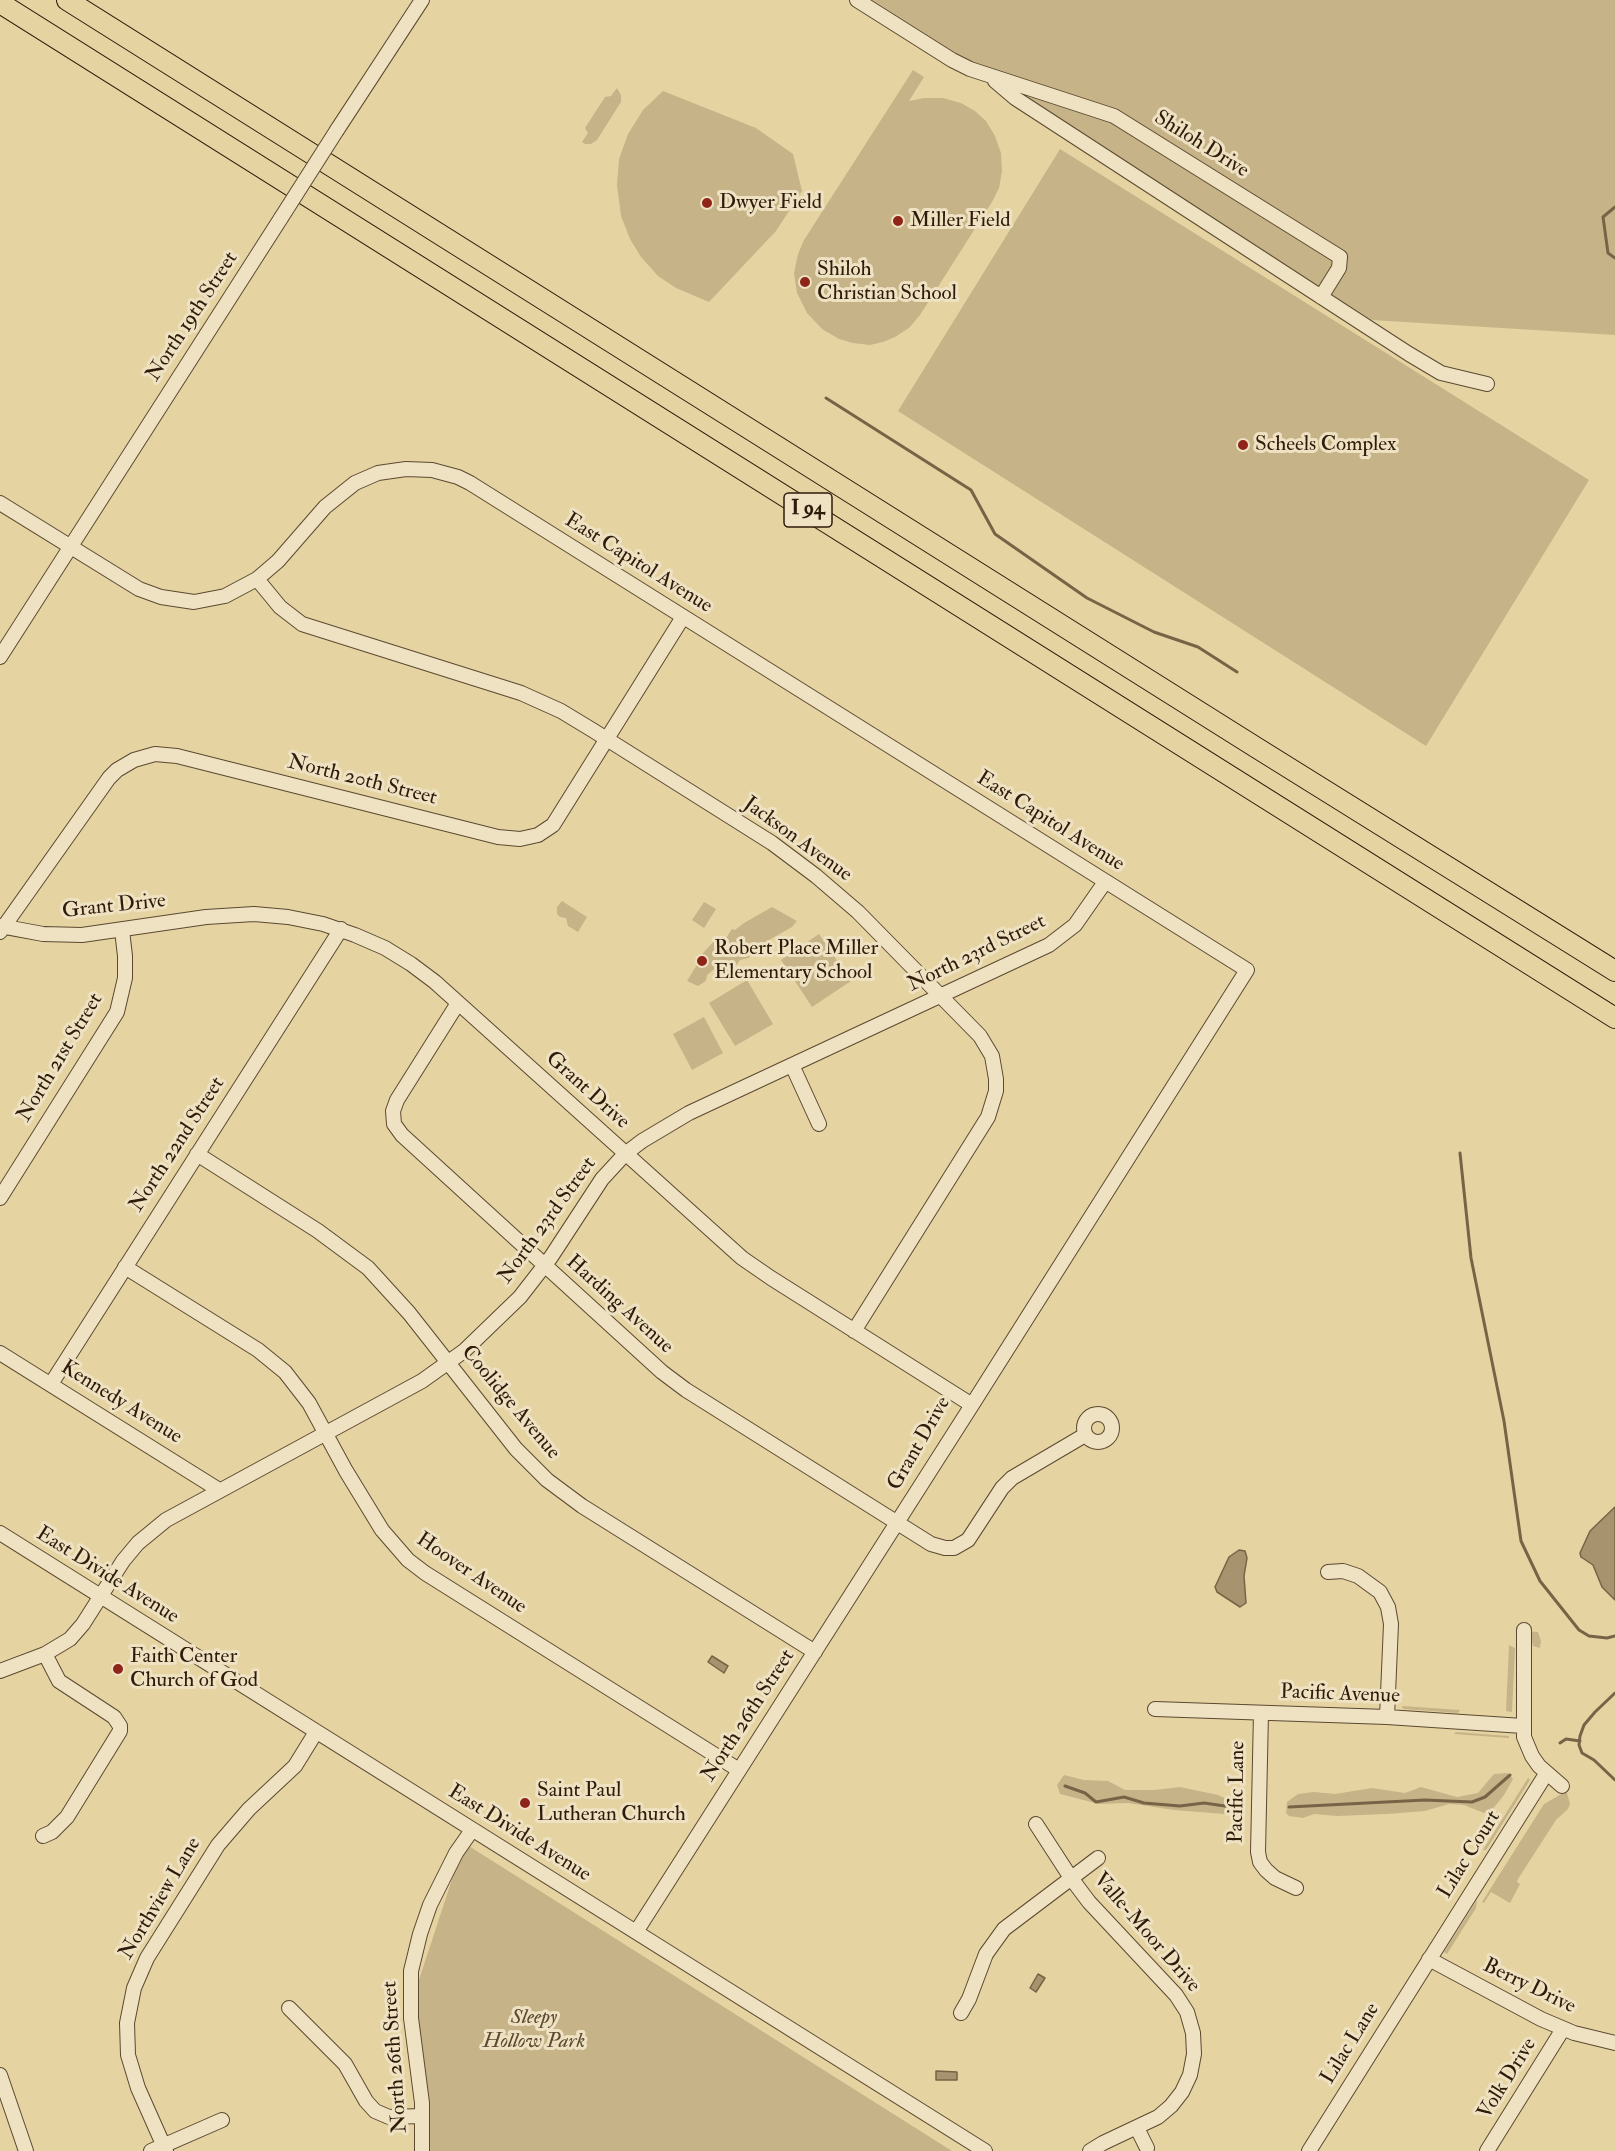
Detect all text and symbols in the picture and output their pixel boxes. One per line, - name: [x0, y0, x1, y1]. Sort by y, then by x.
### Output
- street label: Shiloh Drive: [1149, 106, 1253, 184]
- place label: Dwyer Field: [719, 190, 822, 216]
- marker: Dwyer Field: [700, 196, 714, 210]
- place label: Miller Field: [910, 208, 1011, 234]
- marker: Miller Field: [891, 214, 905, 228]
- street label: North 19th Street: [142, 247, 244, 387]
- place label: Shiloh Christian School: [817, 257, 957, 307]
- marker: Shiloh Christian School: [798, 275, 812, 289]
- place label: Scheels Complex: [1255, 432, 1396, 458]
- marker: Scheels Complex: [1236, 438, 1250, 452]
- road number: I 94: [784, 493, 832, 527]
- street label: East Capitol Avenue: [559, 508, 717, 620]
- street label: North 20th Street: [285, 750, 439, 812]
- street label: East Capitol Avenue: [971, 766, 1129, 878]
- street label: Jackson Avenue: [738, 792, 856, 888]
- street label: Grant Drive: [61, 889, 167, 925]
- street label: North 23rd Street: [904, 910, 1050, 998]
- place label: Robert Place Miller Elementary School: [714, 936, 878, 986]
- marker: Robert Place Miller Elementary School: [695, 954, 709, 968]
- street label: North 21st Street: [13, 989, 109, 1127]
- street label: Grant Drive: [540, 1047, 634, 1135]
- street label: North 22nd Street: [125, 1073, 231, 1217]
- street label: North 23rd Street: [494, 1153, 602, 1289]
- street label: Harding Avenue: [560, 1250, 678, 1360]
- street label: Coolidge Avenue: [455, 1341, 565, 1465]
- street label: Kennedy Avenue: [56, 1356, 186, 1450]
- street label: Grant Drive: [883, 1393, 957, 1495]
- street label: East Divide Avenue: [31, 1522, 183, 1630]
- street label: Hoover Avenue: [411, 1528, 531, 1620]
- place label: Faith Center Church of God: [130, 1644, 258, 1694]
- street label: North 26th Street: [697, 1645, 801, 1787]
- marker: Faith Center Church of God: [111, 1662, 125, 1676]
- street label: Pacific Avenue: [1280, 1680, 1400, 1710]
- street label: Pacific Lane: [1225, 1741, 1251, 1843]
- place label: Saint Paul Lutheran Church: [537, 1778, 686, 1828]
- street label: East Divide Avenue: [443, 1780, 595, 1888]
- marker: Saint Paul Lutheran Church: [518, 1796, 532, 1810]
- street label: Lilac Court: [1433, 1806, 1507, 1904]
- street label: Northview Lane: [115, 1833, 207, 1965]
- street label: Valle-Moor Drive: [1087, 1868, 1205, 1998]
- street label: Berry Drive: [1479, 1954, 1579, 2020]
- street label: North 26th Street: [378, 1980, 414, 2134]
- street label: Lilac Lane: [1316, 1999, 1386, 2089]
- park label: Sleepy Hollow Park: [483, 2005, 585, 2055]
- street label: Volk Drive: [1473, 2034, 1543, 2124]

